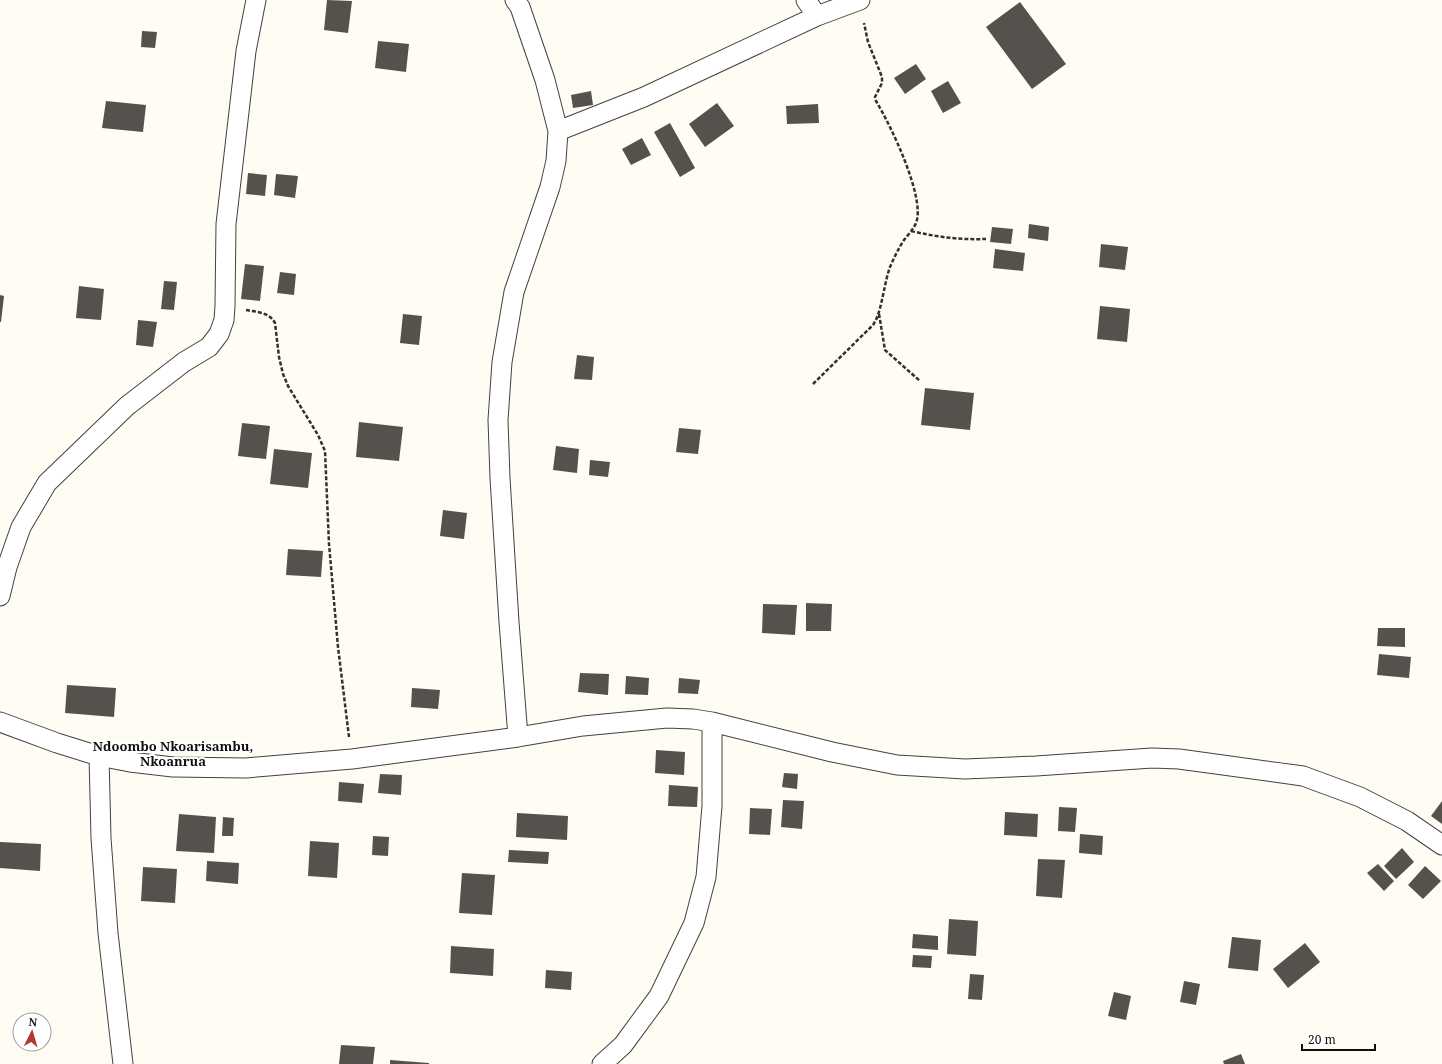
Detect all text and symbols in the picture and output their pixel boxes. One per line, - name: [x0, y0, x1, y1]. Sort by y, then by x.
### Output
- district label: Ndoombo Nkoarisambu, Nkoanrua: [93, 737, 253, 770]
- north arrow: [12, 1012, 52, 1052]
- text: N: [28, 1014, 38, 1029]
- scale bar: [1302, 1026, 1375, 1052]
- text: 20 m: [1308, 1031, 1336, 1048]

